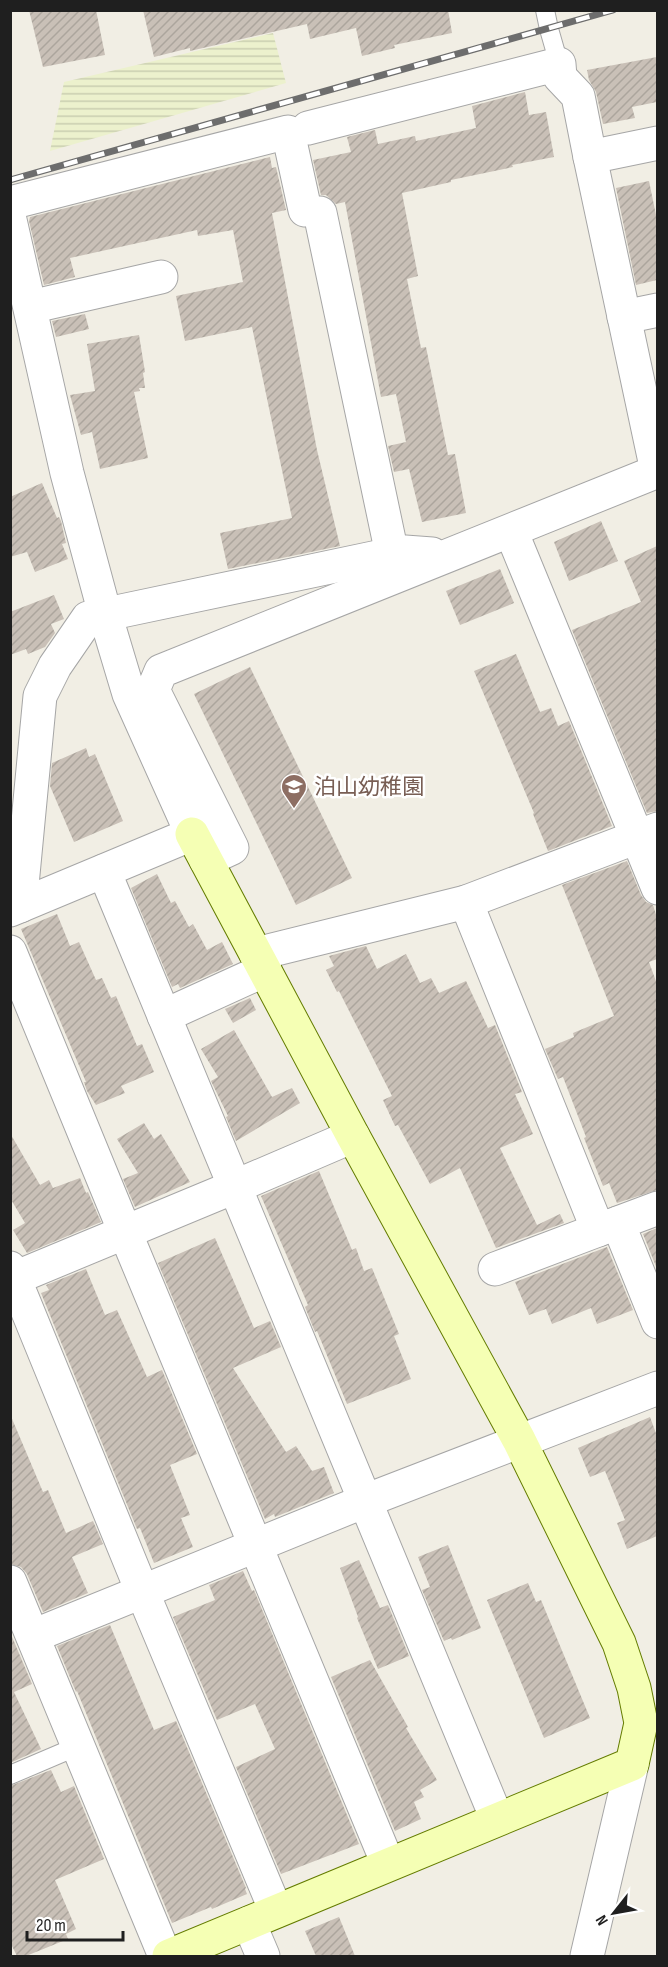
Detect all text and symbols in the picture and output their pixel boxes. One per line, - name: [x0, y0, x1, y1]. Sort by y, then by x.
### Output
- school or university icon: 泊山幼稚園: [279, 772, 309, 810]
- place label: 泊山幼稚園: [314, 774, 424, 801]
- north arrow: [584, 1883, 644, 1943]
- scale bar: [27, 1904, 123, 1942]
- text: N: [592, 1911, 613, 1929]
- text: 20 m: [36, 1915, 66, 1936]

